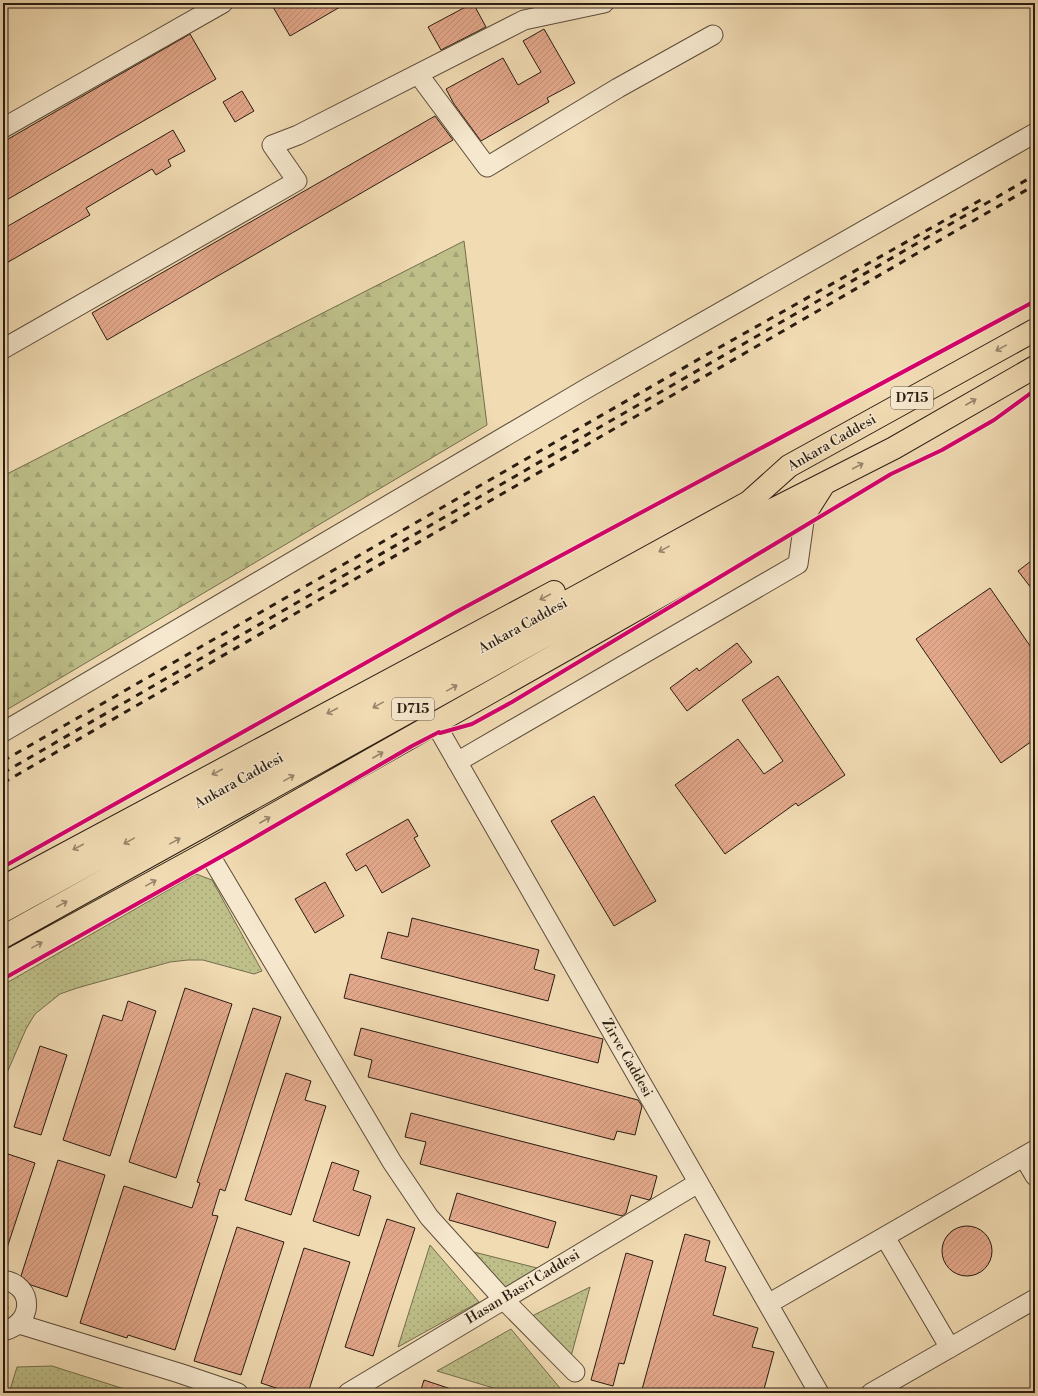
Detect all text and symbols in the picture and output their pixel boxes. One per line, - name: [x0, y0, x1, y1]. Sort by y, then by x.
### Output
- one-way arrow: [995, 345, 1007, 353]
- road number: D715: [891, 387, 933, 409]
- one-way arrow: [965, 398, 977, 406]
- street label: Ankara Caddesi: [784, 410, 880, 476]
- one-way arrow: [852, 462, 864, 470]
- one-way arrow: [658, 545, 670, 553]
- one-way arrow: [539, 593, 551, 601]
- street label: Ankara Caddesi: [474, 594, 571, 658]
- one-way arrow: [445, 683, 457, 691]
- road number: D715: [392, 698, 434, 720]
- one-way arrow: [372, 702, 384, 710]
- one-way arrow: [326, 708, 338, 715]
- street label: Ankara Caddesi: [190, 749, 287, 813]
- one-way arrow: [372, 751, 384, 759]
- one-way arrow: [211, 769, 223, 777]
- one-way arrow: [283, 773, 295, 781]
- one-way arrow: [259, 815, 271, 823]
- one-way arrow: [169, 837, 181, 844]
- one-way arrow: [123, 838, 135, 846]
- one-way arrow: [72, 844, 84, 851]
- one-way arrow: [145, 879, 157, 886]
- one-way arrow: [55, 900, 67, 907]
- one-way arrow: [31, 941, 43, 949]
- street label: Zirve Caddesi: [597, 1016, 657, 1101]
- street label: Hasan Basri Caddesi: [463, 1246, 584, 1328]

